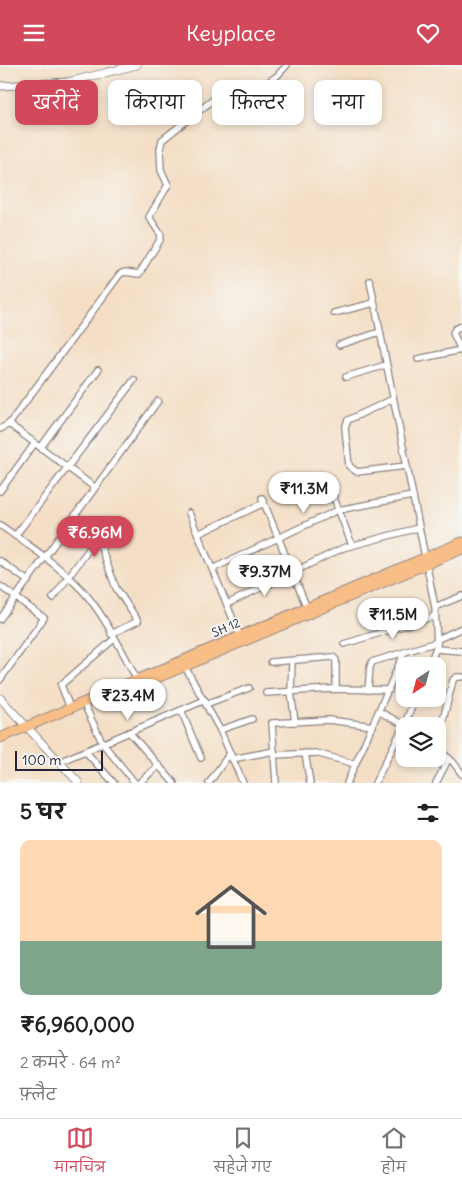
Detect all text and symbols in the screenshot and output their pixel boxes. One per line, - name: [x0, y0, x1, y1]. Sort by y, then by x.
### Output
- icon: menu: [20, 19, 48, 47]
- text: Keyplace: [186, 19, 276, 47]
- icon: heart: [414, 19, 442, 47]
- chip: खरीदें: [15, 80, 98, 125]
- chip: किराया: [108, 80, 202, 125]
- chip: फ़िल्टर: [212, 80, 304, 125]
- chip: नया: [314, 80, 382, 125]
- pin: ₹11.3M: [263, 471, 345, 514]
- text: ₹11.3M: [279, 478, 329, 498]
- pin: ₹6.96M: [54, 515, 136, 558]
- text: ₹6.96M: [68, 522, 122, 542]
- pin: ₹9.37M: [224, 555, 306, 597]
- text: ₹9.37M: [238, 561, 292, 581]
- pin: ₹11.5M: [352, 597, 434, 640]
- text: ₹11.5M: [368, 604, 418, 624]
- street label: SH 12: [209, 615, 243, 640]
- north arrow: [396, 657, 446, 707]
- map controls: [396, 657, 446, 767]
- pin: ₹23.4M: [87, 679, 169, 721]
- text: ₹23.4M: [101, 685, 155, 705]
- button: layers: [396, 717, 446, 767]
- scale bar: [15, 748, 102, 771]
- text: 100 m: [22, 751, 62, 769]
- text: 5 घर: [20, 798, 65, 825]
- icon: filters: [414, 799, 442, 827]
- icon: home: [186, 872, 276, 962]
- text: ₹6,960,000: [20, 1011, 135, 1038]
- text: 2 कमरे · 64 m²: [20, 1052, 121, 1072]
- text: फ़्लैट: [20, 1084, 56, 1104]
- tab: मानचित्र: [54, 1124, 105, 1183]
- tab: सहेजे गए: [214, 1124, 272, 1183]
- tab: होम: [380, 1124, 408, 1183]

